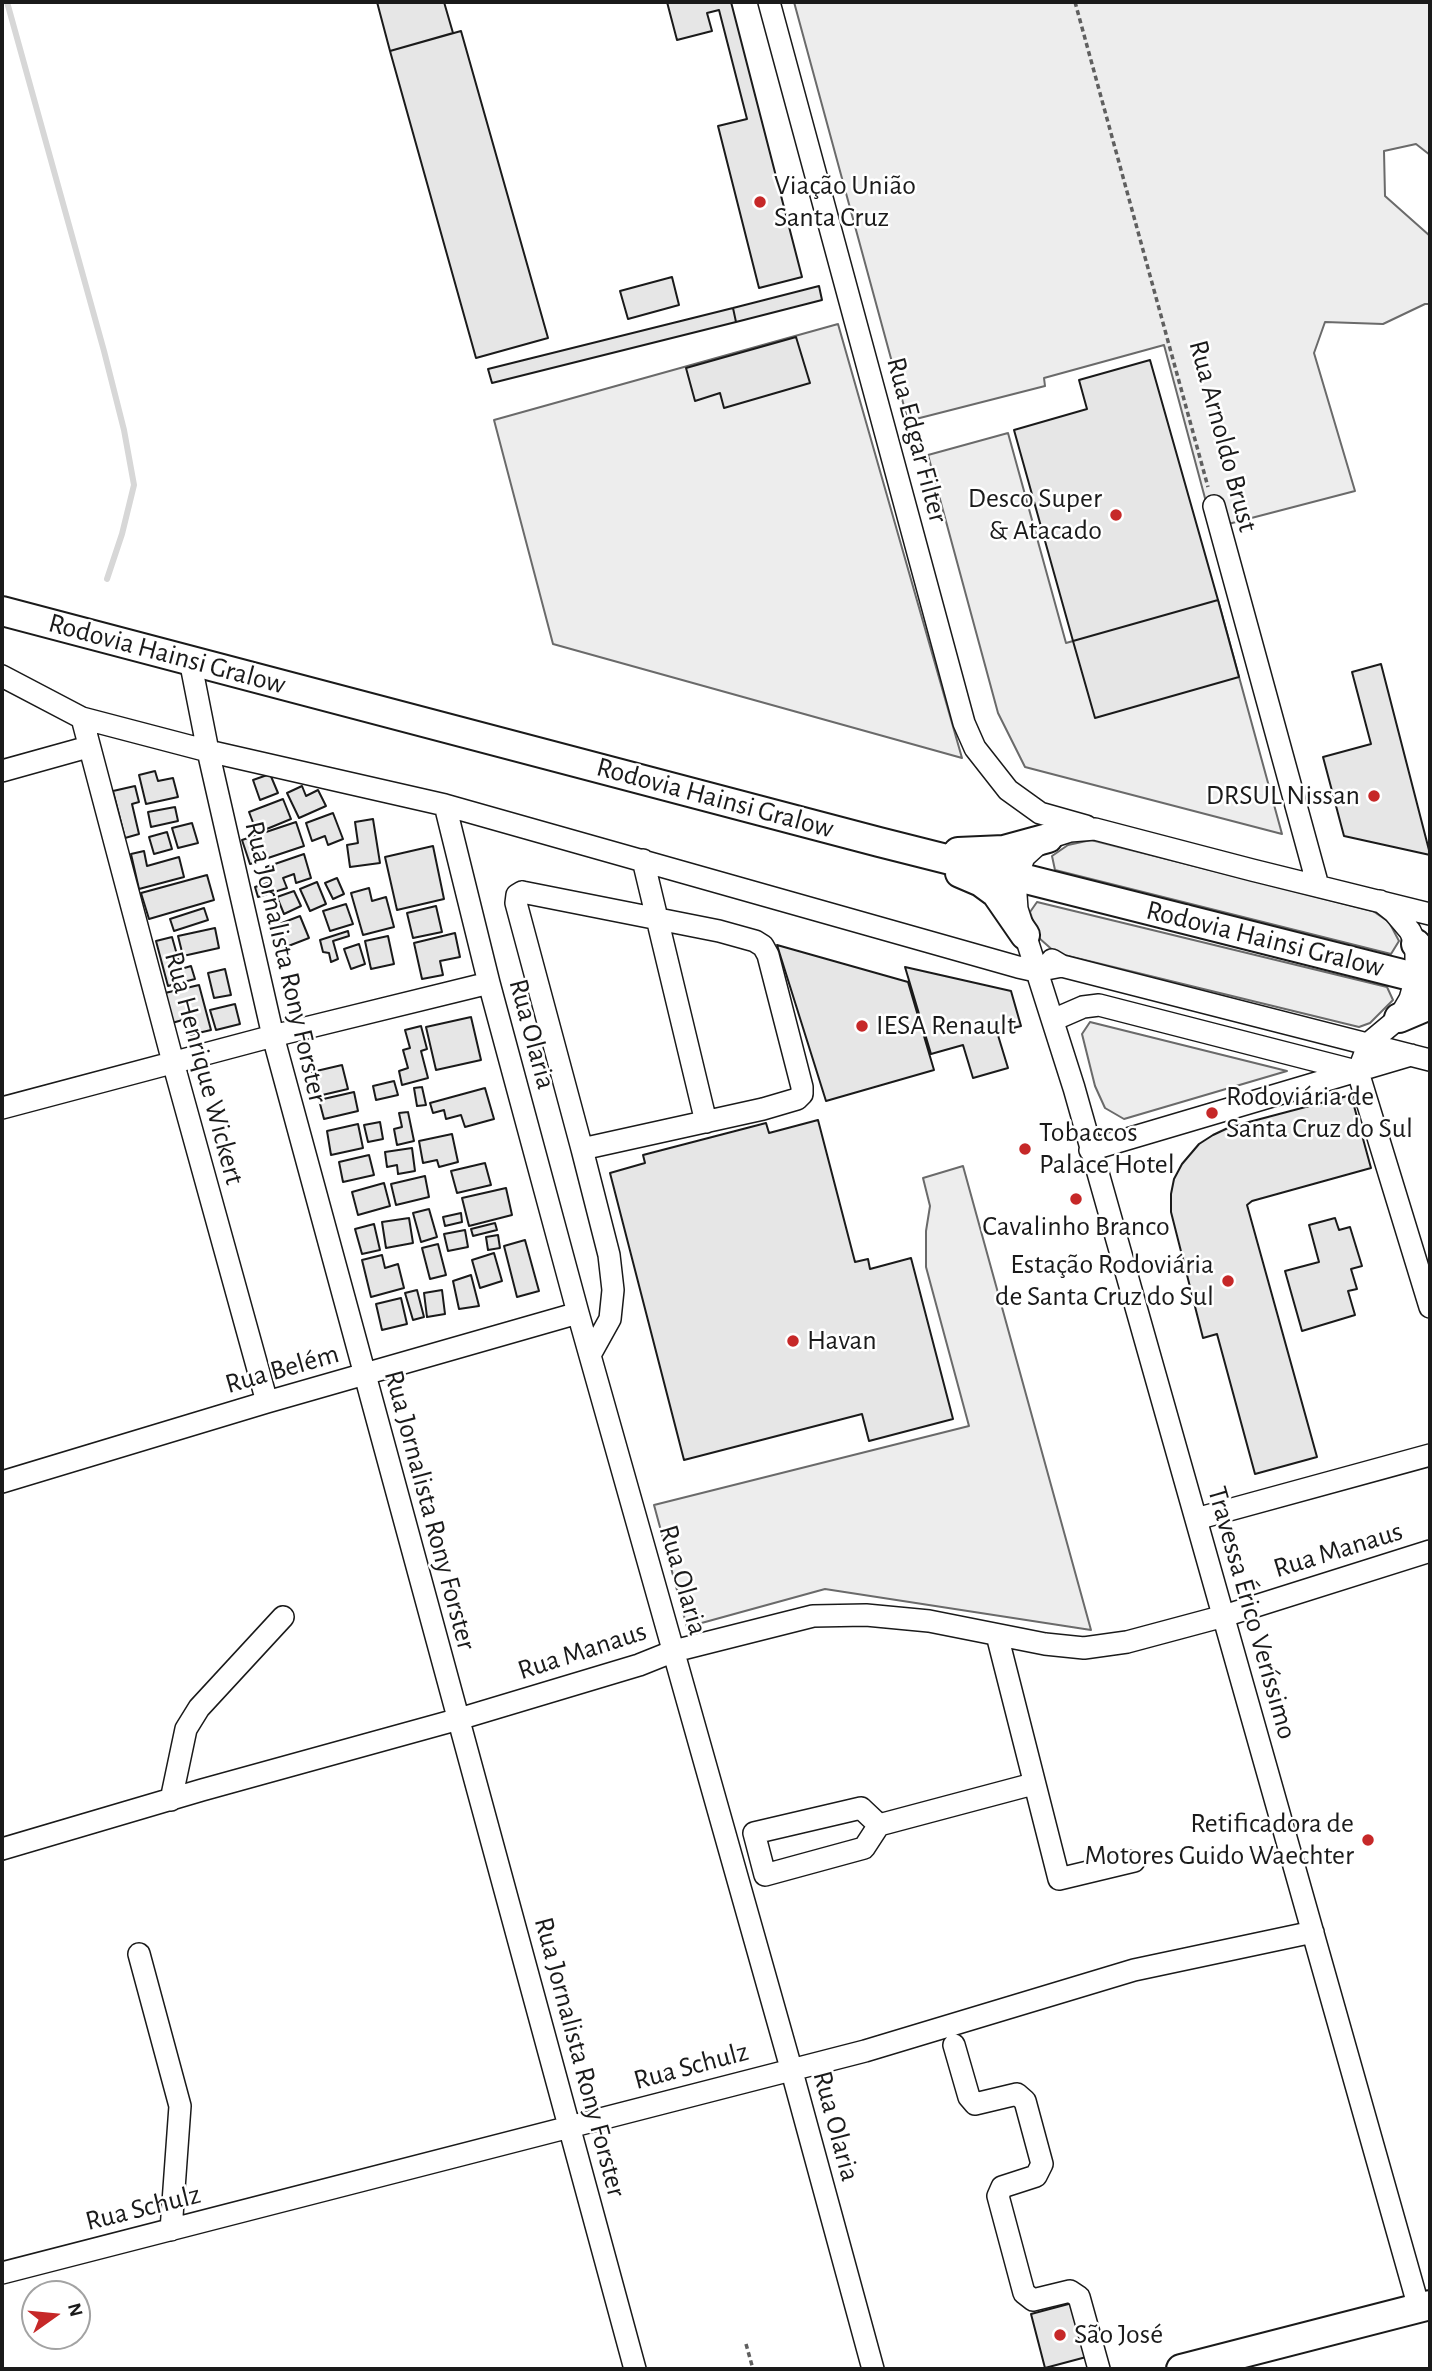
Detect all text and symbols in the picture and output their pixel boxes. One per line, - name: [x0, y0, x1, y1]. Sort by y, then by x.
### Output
- place label: Viação União Santa Cruz: [774, 169, 916, 235]
- marker: Viação União Santa Cruz: [752, 194, 768, 210]
- street label: Rua Arnoldo Brust: [1181, 336, 1265, 536]
- street label: Rua Edgar Filter: [879, 354, 955, 526]
- place label: Desco Super & Atacado: [968, 482, 1102, 548]
- marker: Desco Super & Atacado: [1108, 507, 1124, 523]
- street label: Rodovia Hainsi Gralow: [45, 606, 289, 702]
- street label: Rodovia Hainsi Gralow: [593, 750, 837, 846]
- place label: DRSUL Nissan: [1206, 779, 1360, 813]
- marker: DRSUL Nissan: [1366, 788, 1382, 804]
- street label: Rua Jornalista Rony Forster: [237, 818, 335, 1106]
- street label: Rodovia Hainsi Gralow: [1143, 893, 1387, 985]
- street label: Rua Henrique Wickert: [157, 948, 251, 1188]
- street label: Rua Olaria: [501, 975, 563, 1093]
- place label: IESA Renault: [876, 1009, 1016, 1043]
- marker: IESA Renault: [854, 1018, 870, 1034]
- place label: Rodoviária de Santa Cruz do Sul: [1226, 1080, 1413, 1146]
- marker: Rodoviária de Santa Cruz do Sul: [1204, 1105, 1220, 1121]
- place label: Tobaccos Palace Hotel: [1039, 1116, 1175, 1182]
- marker: Tobaccos Palace Hotel: [1017, 1141, 1033, 1157]
- marker: Cavalinho Branco: [1068, 1191, 1084, 1207]
- place label: Cavalinho Branco: [982, 1210, 1170, 1244]
- place label: Estação Rodoviária de Santa Cruz do Sul: [995, 1248, 1214, 1314]
- marker: Estação Rodoviária de Santa Cruz do Sul: [1220, 1273, 1236, 1289]
- place label: Havan: [807, 1324, 877, 1358]
- marker: Havan: [785, 1333, 801, 1349]
- street label: Rua Belém: [221, 1337, 343, 1401]
- street label: Rua Jornalista Rony Forster: [376, 1366, 484, 1654]
- street label: Travessa Érico Veríssimo: [1200, 1483, 1304, 1743]
- street label: Rua Manaus: [1269, 1514, 1407, 1586]
- street label: Rua Olaria: [651, 1521, 715, 1639]
- street label: Rua Manaus: [513, 1614, 651, 1688]
- place label: Retificadora de Motores Guido Waechter: [1085, 1807, 1354, 1873]
- marker: Retificadora de Motores Guido Waechter: [1360, 1832, 1376, 1848]
- street label: Rua Jornalista Rony Forster: [526, 1913, 634, 2201]
- street label: Rua Schulz: [630, 2035, 752, 2097]
- street label: Rua Olaria: [805, 2067, 867, 2185]
- street label: Rua Schulz: [82, 2177, 204, 2239]
- north arrow: [21, 2280, 91, 2350]
- text: N: [64, 2301, 86, 2319]
- place label: São José: [1074, 2318, 1163, 2352]
- marker: São José: [1052, 2327, 1068, 2343]

